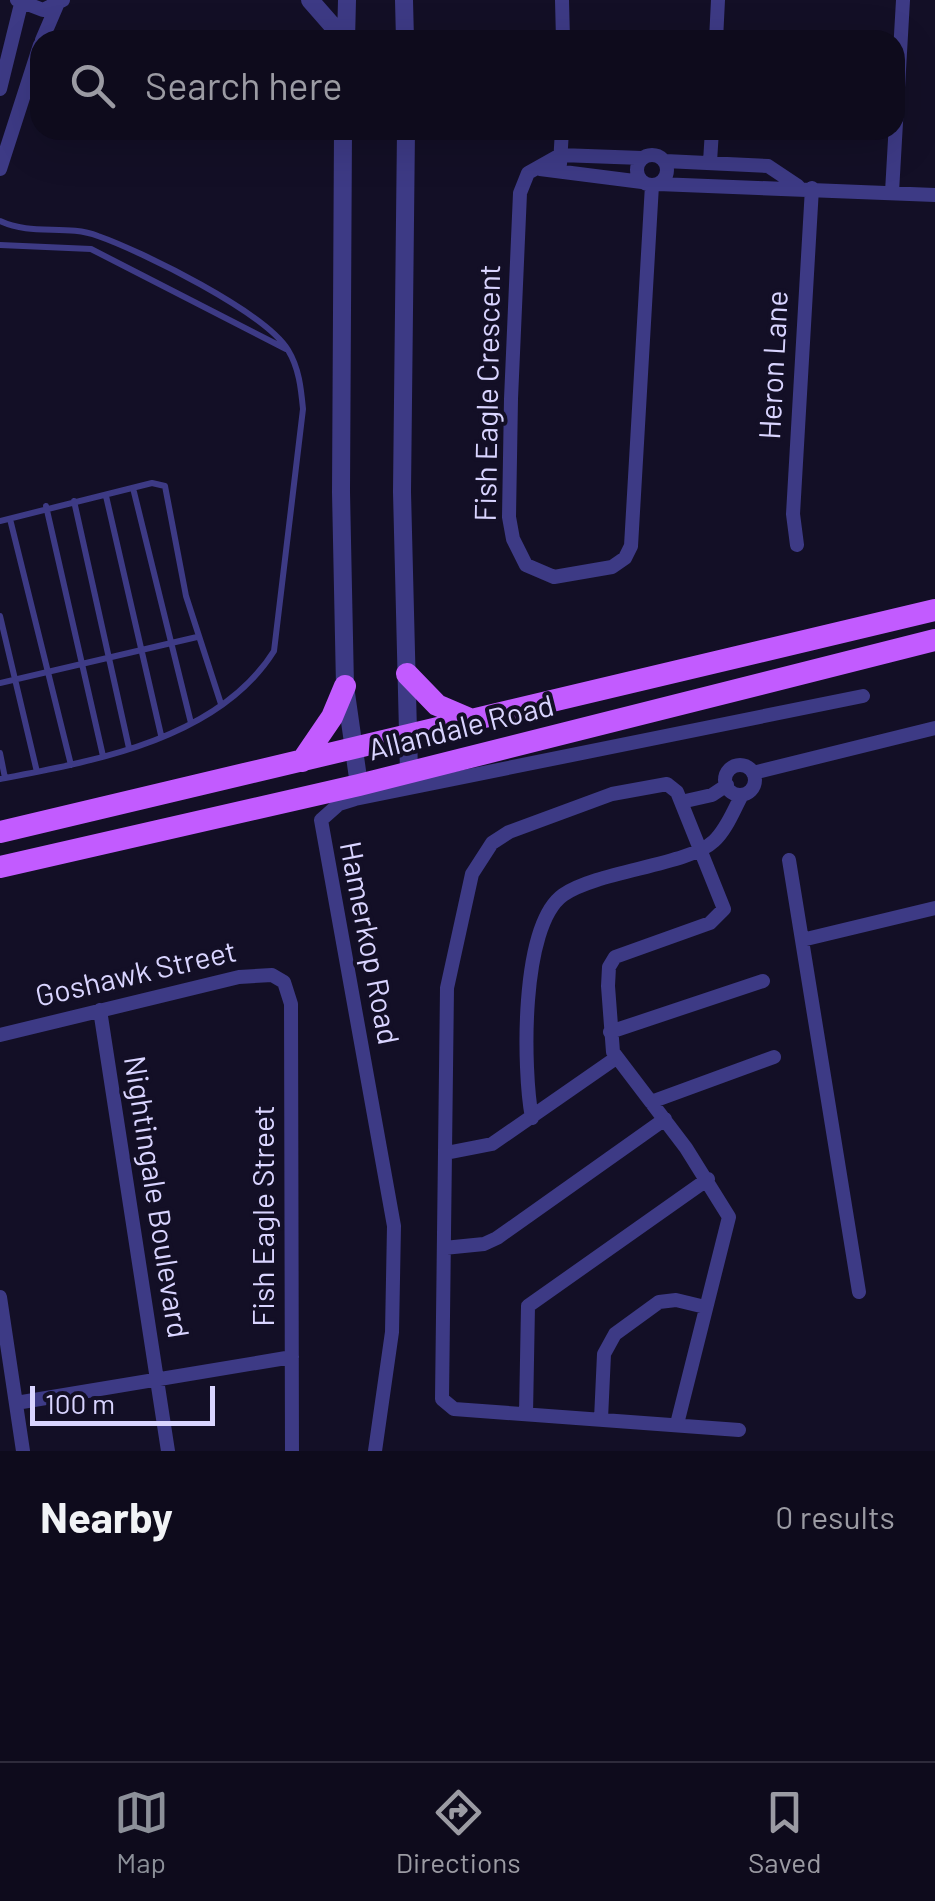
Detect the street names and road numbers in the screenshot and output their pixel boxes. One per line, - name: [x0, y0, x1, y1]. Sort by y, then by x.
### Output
- street label: Fish Eagle Crescent: [466, 264, 506, 522]
- street label: Heron Lane: [750, 289, 794, 440]
- street label: Allandale Road: [364, 686, 557, 767]
- street label: Hamerkop Road: [334, 838, 408, 1047]
- street label: Goshawk Street: [32, 931, 239, 1013]
- street label: Nightingale Boulevard: [118, 1053, 198, 1340]
- street label: Fish Eagle Street: [244, 1105, 280, 1327]

